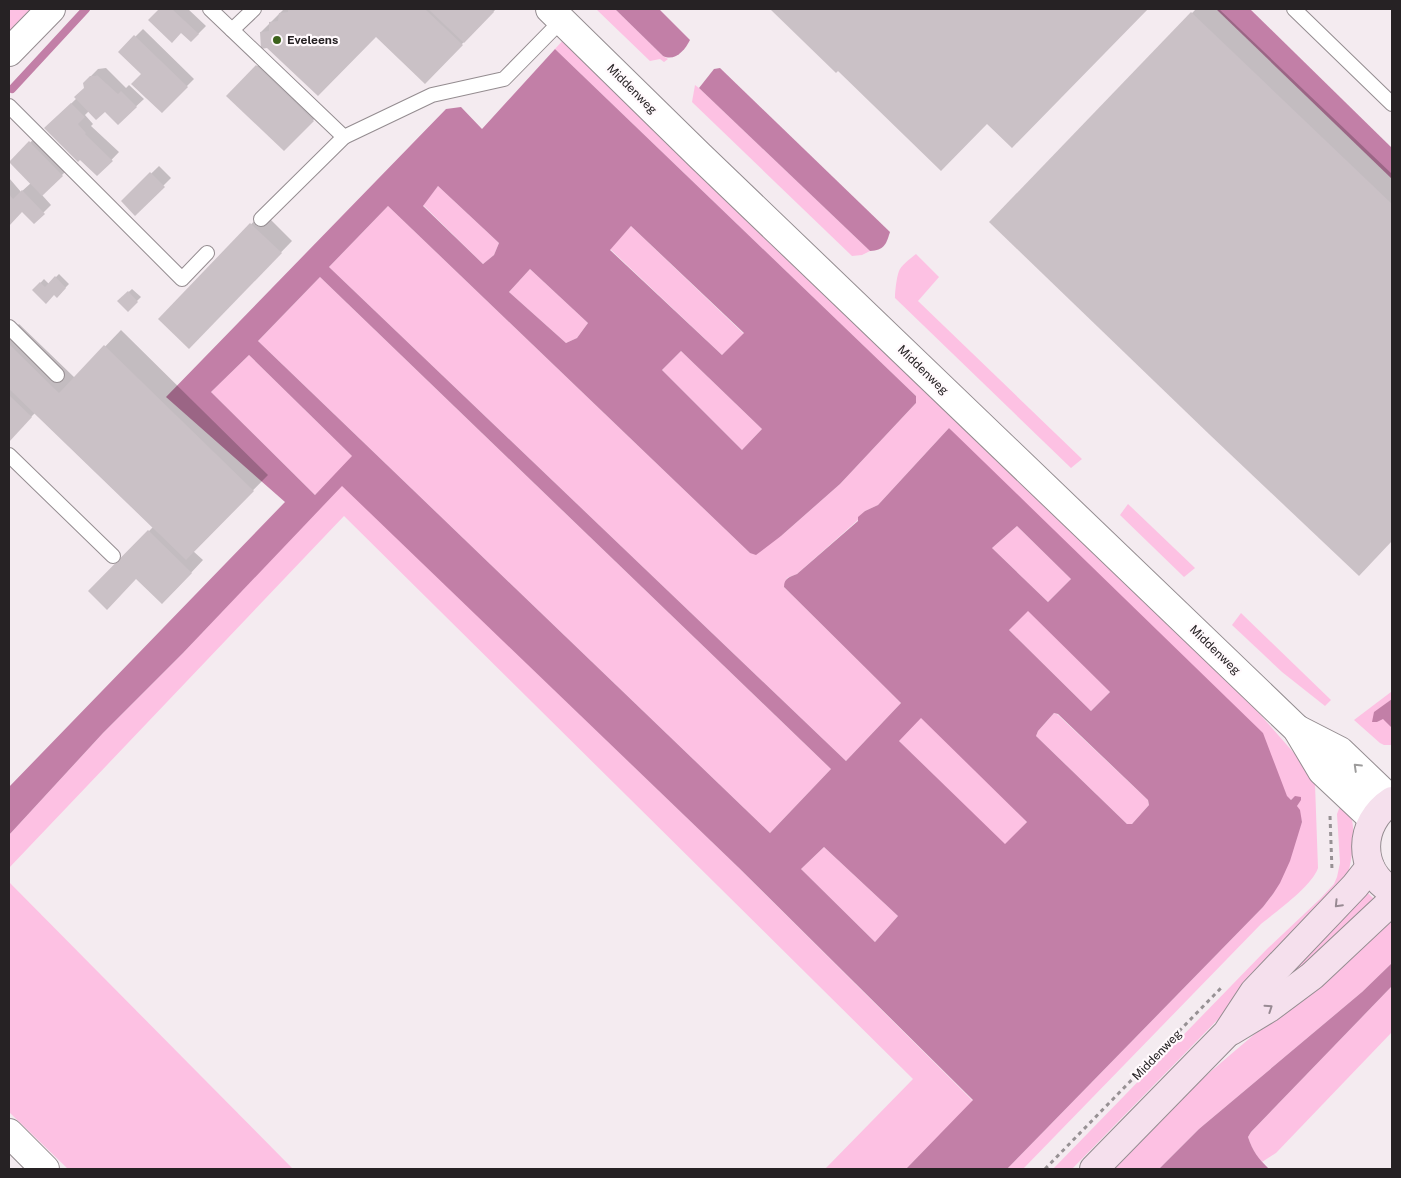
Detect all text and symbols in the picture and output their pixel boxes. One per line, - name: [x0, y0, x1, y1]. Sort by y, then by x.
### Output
- place label: Eveleens: [287, 33, 338, 47]
- marker: Eveleens: [271, 34, 283, 46]
- street label: Middenweg: [604, 61, 660, 117]
- street label: Middenweg: [895, 342, 951, 398]
- street label: Middenweg: [1187, 622, 1243, 678]
- one-way arrow: [1354, 764, 1363, 773]
- one-way arrow: [1335, 898, 1344, 907]
- one-way arrow: [1263, 1005, 1273, 1014]
- street label: Middenweg: [1129, 1027, 1185, 1083]

